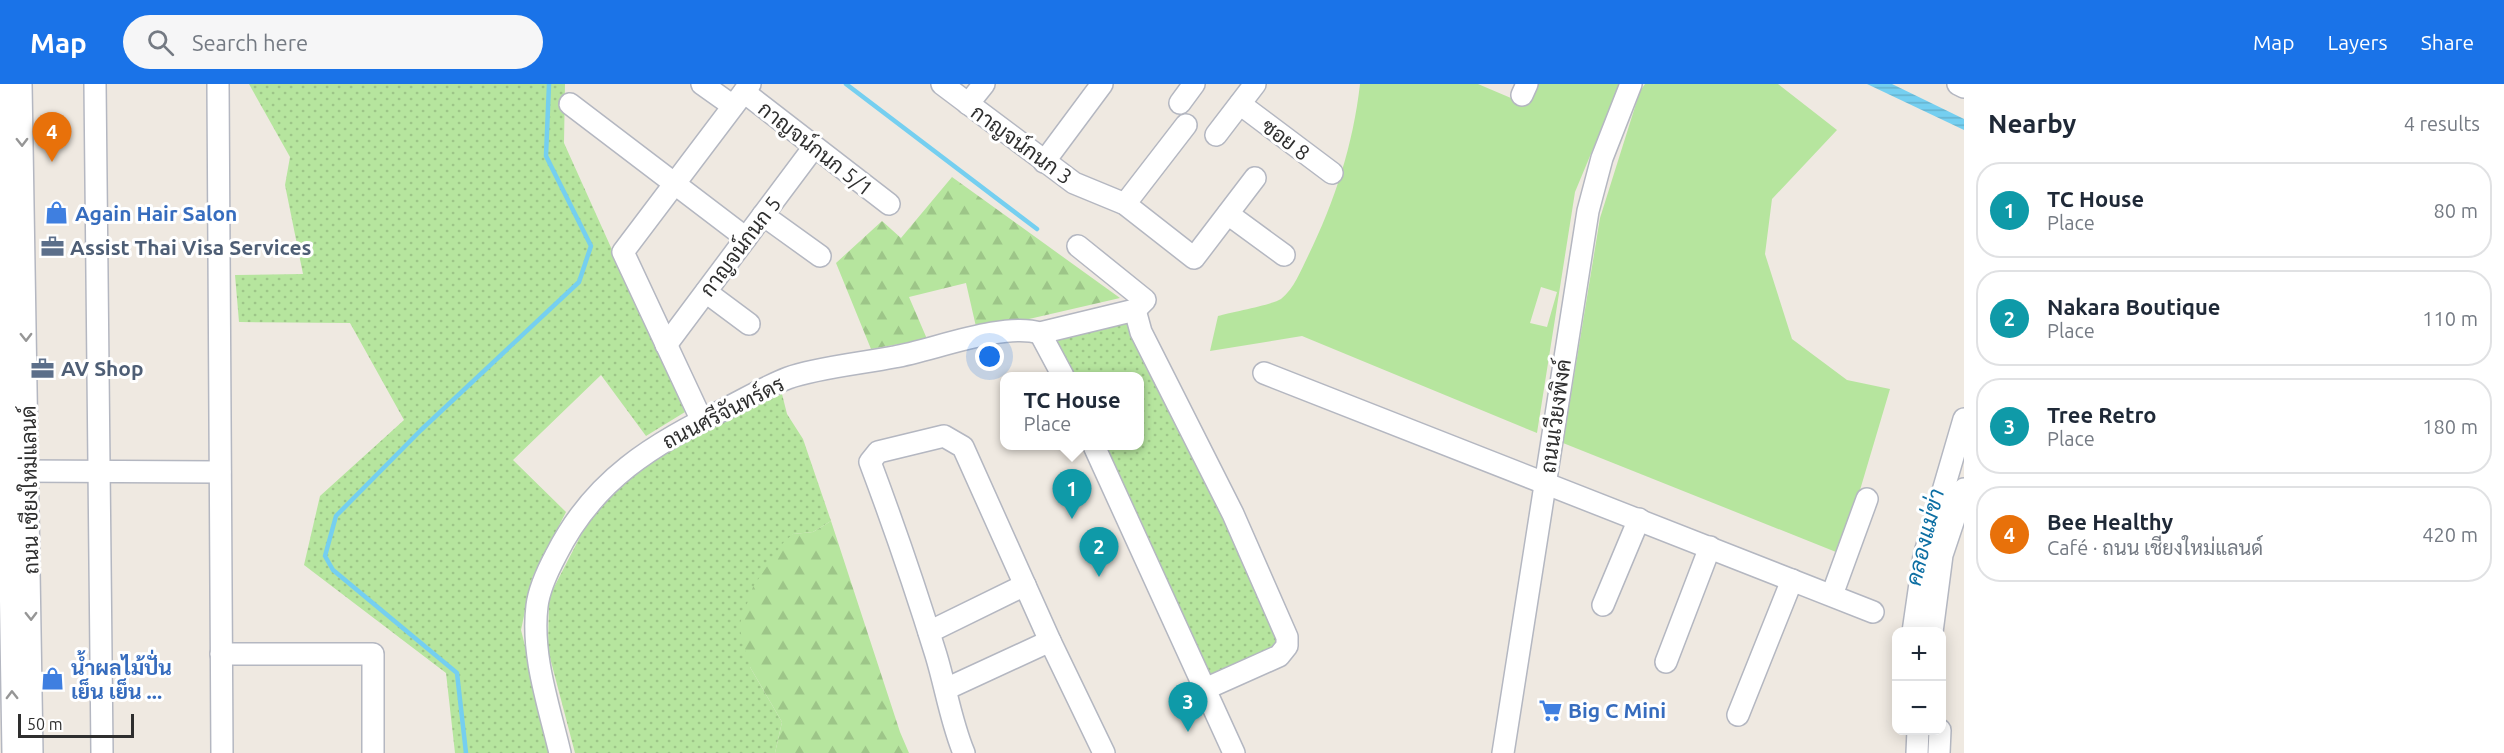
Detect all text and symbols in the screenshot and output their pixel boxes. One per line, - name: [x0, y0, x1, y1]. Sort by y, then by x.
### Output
- search box: [123, 15, 543, 69]
- icon: search: [144, 26, 177, 59]
- text: Map: [30, 27, 87, 58]
- text: Search here: [192, 30, 308, 55]
- text: Map: [2253, 30, 2294, 54]
- text: Layers: [2327, 30, 2388, 54]
- text: Share: [2421, 30, 2474, 54]
- street label: กาญจน์กนก 5/1: [753, 95, 879, 201]
- street label: กาญจน์กนก 3: [966, 99, 1078, 189]
- text: Nearby: [1988, 109, 2076, 138]
- pin: 4: [32, 112, 72, 162]
- text: 4 results: [2404, 112, 2480, 135]
- street label: ซอย 8: [1257, 113, 1315, 165]
- one-way arrow: [16, 138, 28, 147]
- text: TC House: [2047, 186, 2144, 211]
- street label: กาญจน์กนก 5: [694, 191, 786, 301]
- text: 1: [2004, 199, 2015, 222]
- text: 80 m: [2434, 199, 2478, 222]
- shop icon: Again Hair Salon: [44, 200, 70, 226]
- place label: Again Hair Salon: [75, 201, 237, 225]
- text: Place: [2047, 211, 2095, 234]
- office icon: Assist Thai Visa Services: [39, 234, 65, 260]
- place label: Assist Thai Visa Services: [70, 235, 312, 259]
- text: Nakara Boutique: [2047, 294, 2221, 319]
- text: 2: [2004, 307, 2015, 330]
- text: 110 m: [2422, 307, 2478, 330]
- text: Place: [2047, 319, 2095, 342]
- one-way arrow: [20, 333, 33, 342]
- your location: [975, 342, 1004, 371]
- office icon: AV Shop: [30, 355, 56, 381]
- place label: AV Shop: [61, 356, 144, 380]
- street label: ถนนเวียงพิงค์: [1534, 357, 1575, 475]
- street label: ถนนศรีจันทร์ดร: [658, 370, 788, 453]
- popup: [1000, 372, 1144, 450]
- text: TC House: [1023, 387, 1121, 412]
- text: Tree Retro: [2047, 402, 2157, 427]
- street label: ถนน เชียงใหม่แลนด์: [15, 405, 42, 575]
- text: Place: [1023, 412, 1071, 435]
- text: 3: [2004, 415, 2015, 438]
- text: 180 m: [2422, 415, 2478, 438]
- text: Place: [2047, 427, 2095, 450]
- pin: 1: [1052, 470, 1092, 519]
- water label: คลองแม่ข่า: [1900, 486, 1948, 588]
- text: Bee Healthy: [2047, 509, 2173, 534]
- text: 4: [2004, 523, 2015, 546]
- text: 420 m: [2422, 523, 2478, 546]
- pin: 2: [1080, 528, 1118, 577]
- text: Café · ถนน เชียงใหม่แลนด์: [2047, 536, 2263, 559]
- one-way arrow: [25, 612, 37, 621]
- map controls: [1892, 627, 1946, 735]
- button: +: [1892, 627, 1946, 681]
- place label: น้ำผลไม้ปั่น เย็น เย็น ...: [71, 649, 172, 703]
- shop icon: น้ำผลไม้ปั่น เย็น เย็น ...: [40, 666, 66, 692]
- button: −: [1892, 681, 1946, 735]
- pin: 3: [1168, 682, 1208, 732]
- one-way arrow: [5, 690, 18, 699]
- supermarket icon: Big C Mini: [1537, 697, 1563, 723]
- place label: Big C Mini: [1568, 698, 1666, 722]
- scale bar: [18, 711, 134, 738]
- text: 50 m: [27, 715, 63, 733]

